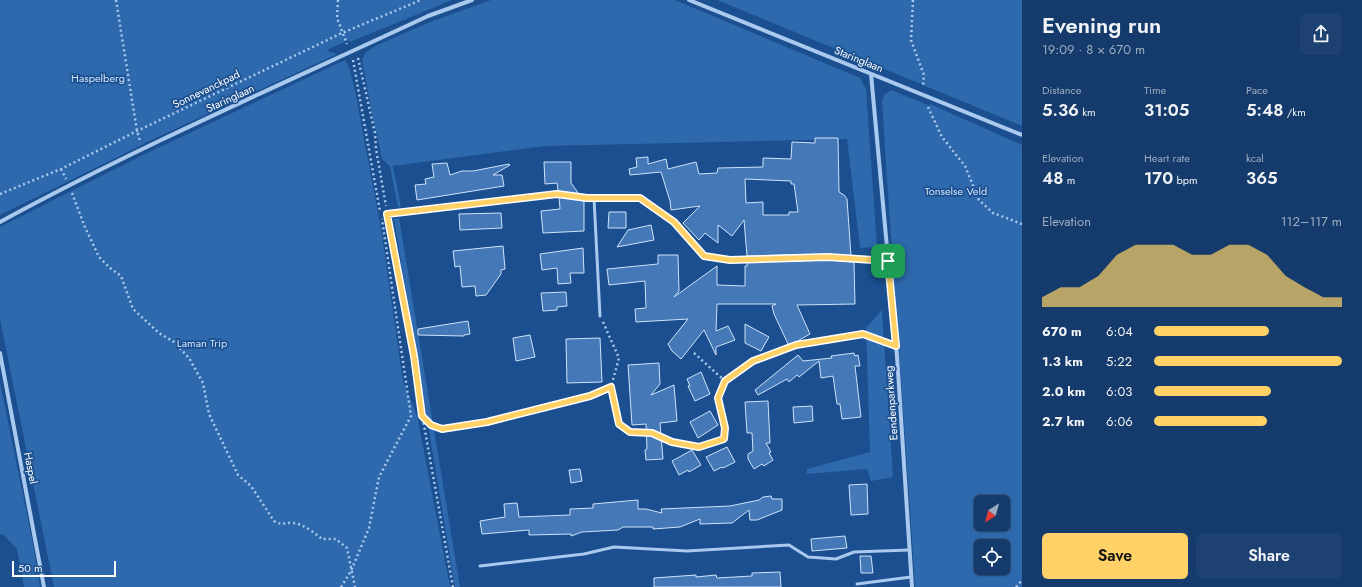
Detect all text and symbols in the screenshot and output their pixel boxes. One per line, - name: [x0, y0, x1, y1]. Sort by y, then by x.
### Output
- text: Evening run: [1042, 9, 1161, 41]
- button: share: [1300, 13, 1342, 55]
- text: 19:09 · 8 × 670 m: [1042, 40, 1145, 59]
- street label: Staringlaan: [832, 42, 886, 76]
- street label: Sonnevanckpad: [170, 66, 242, 112]
- park label: Haspelberg: [71, 70, 125, 86]
- street label: Staringlaan: [203, 80, 257, 116]
- text: Distance: [1042, 82, 1081, 98]
- text: Time: [1144, 82, 1166, 98]
- text: Pace: [1246, 82, 1268, 98]
- text: 5.36: [1042, 98, 1079, 122]
- text: 31:05: [1144, 98, 1189, 122]
- text: 5:48: [1246, 98, 1283, 122]
- text: km: [1079, 104, 1096, 120]
- text: /km: [1283, 104, 1306, 120]
- text: Elevation: [1042, 150, 1084, 166]
- text: Heart rate: [1144, 150, 1190, 166]
- text: kcal: [1246, 150, 1264, 166]
- text: 48: [1042, 166, 1064, 190]
- text: 170: [1144, 166, 1173, 190]
- text: 365: [1246, 166, 1278, 190]
- text: m: [1064, 172, 1075, 188]
- text: bpm: [1173, 172, 1198, 188]
- park label: Tonselse Veld: [925, 183, 987, 199]
- text: Elevation: [1042, 212, 1091, 231]
- text: 112–117 m: [1281, 212, 1342, 231]
- pin: [871, 244, 905, 278]
- icon: arrive: [877, 250, 899, 272]
- text: 670 m: [1042, 322, 1082, 341]
- text: 6:04: [1106, 322, 1133, 341]
- park label: Laman Trip: [177, 335, 227, 351]
- text: 1.3 km: [1042, 352, 1083, 371]
- text: 5:22: [1106, 352, 1132, 371]
- street label: Eendenparkweg: [880, 365, 902, 441]
- text: 2.0 km: [1042, 382, 1085, 401]
- text: 6:03: [1106, 382, 1132, 401]
- text: 2.7 km: [1042, 412, 1085, 431]
- text: 6:06: [1106, 412, 1133, 431]
- street label: Haspel: [20, 451, 42, 485]
- north arrow: [974, 495, 1010, 531]
- map controls: [974, 495, 1010, 575]
- button: Save: [1042, 533, 1188, 579]
- button: Share: [1196, 533, 1342, 579]
- button: locate: [974, 539, 1010, 575]
- scale bar: [12, 559, 116, 578]
- text: 50 m: [18, 560, 43, 576]

